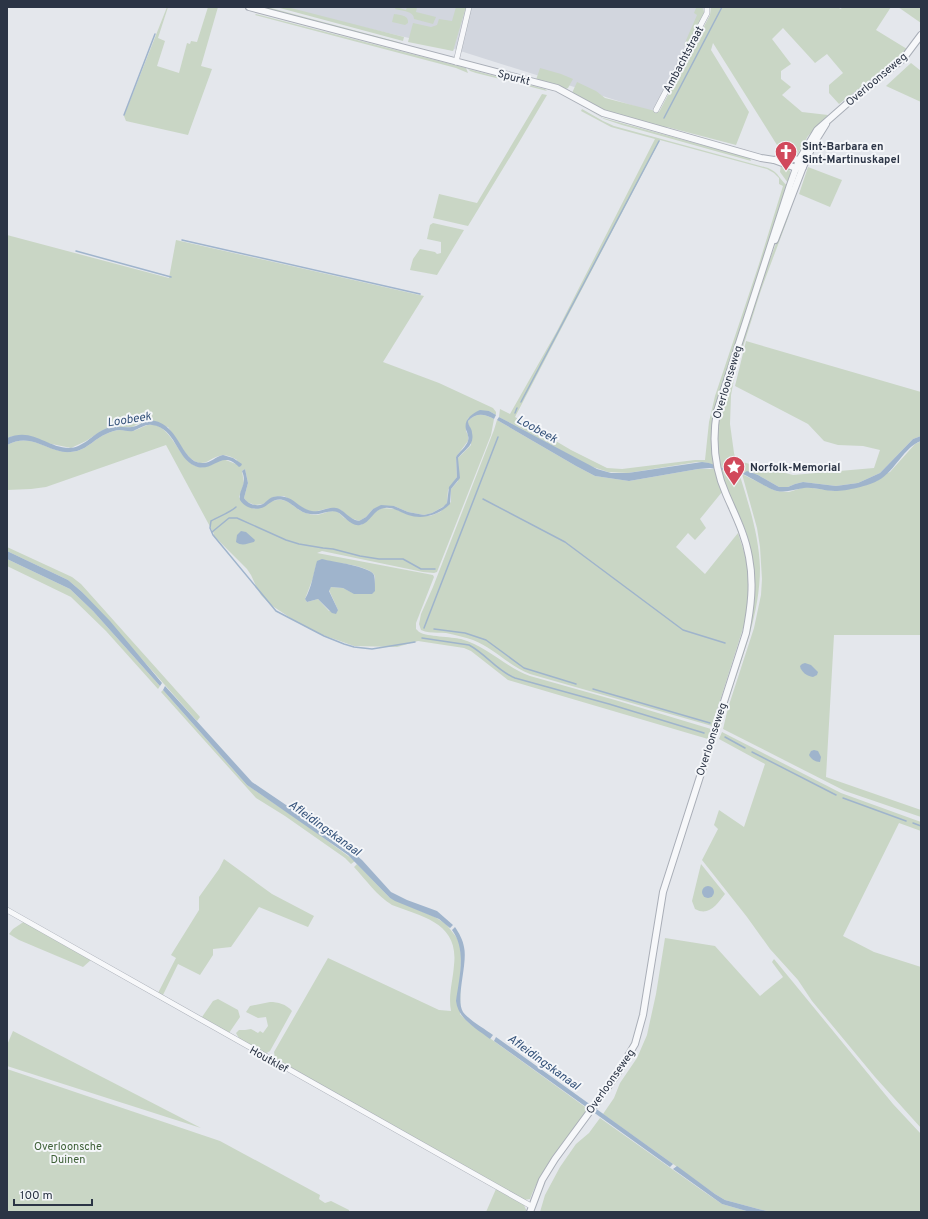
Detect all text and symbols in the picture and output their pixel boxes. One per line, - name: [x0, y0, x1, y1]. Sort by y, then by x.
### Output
- street label: Ambachtstraat: [661, 24, 707, 95]
- street label: Overloonseweg: [843, 50, 910, 110]
- street label: Spurkt: [496, 67, 532, 89]
- church icon: Sint-Barbara en Sint-Martinuskapel: [773, 139, 799, 172]
- place label: Sint-Barbara en Sint-Martinuskapel: [802, 140, 900, 167]
- street label: Overloonseweg: [710, 344, 746, 421]
- water label: Loobeek: [106, 408, 153, 431]
- water label: Loobeek: [513, 412, 561, 448]
- place icon: Norfolk-Memorial: [721, 454, 747, 487]
- place label: Norfolk-Memorial: [750, 461, 840, 475]
- street label: Overloonseweg: [694, 701, 730, 778]
- water label: Afleidingskanaal: [285, 797, 364, 861]
- water label: Afleidingskanaal: [504, 1031, 583, 1095]
- street label: Houtklef: [247, 1044, 291, 1076]
- street label: Overloonseweg: [583, 1046, 638, 1117]
- park label: Overloonsche Duinen: [34, 1140, 102, 1167]
- scale bar: [14, 1181, 92, 1207]
- text: 100 m: [20, 1188, 53, 1204]

